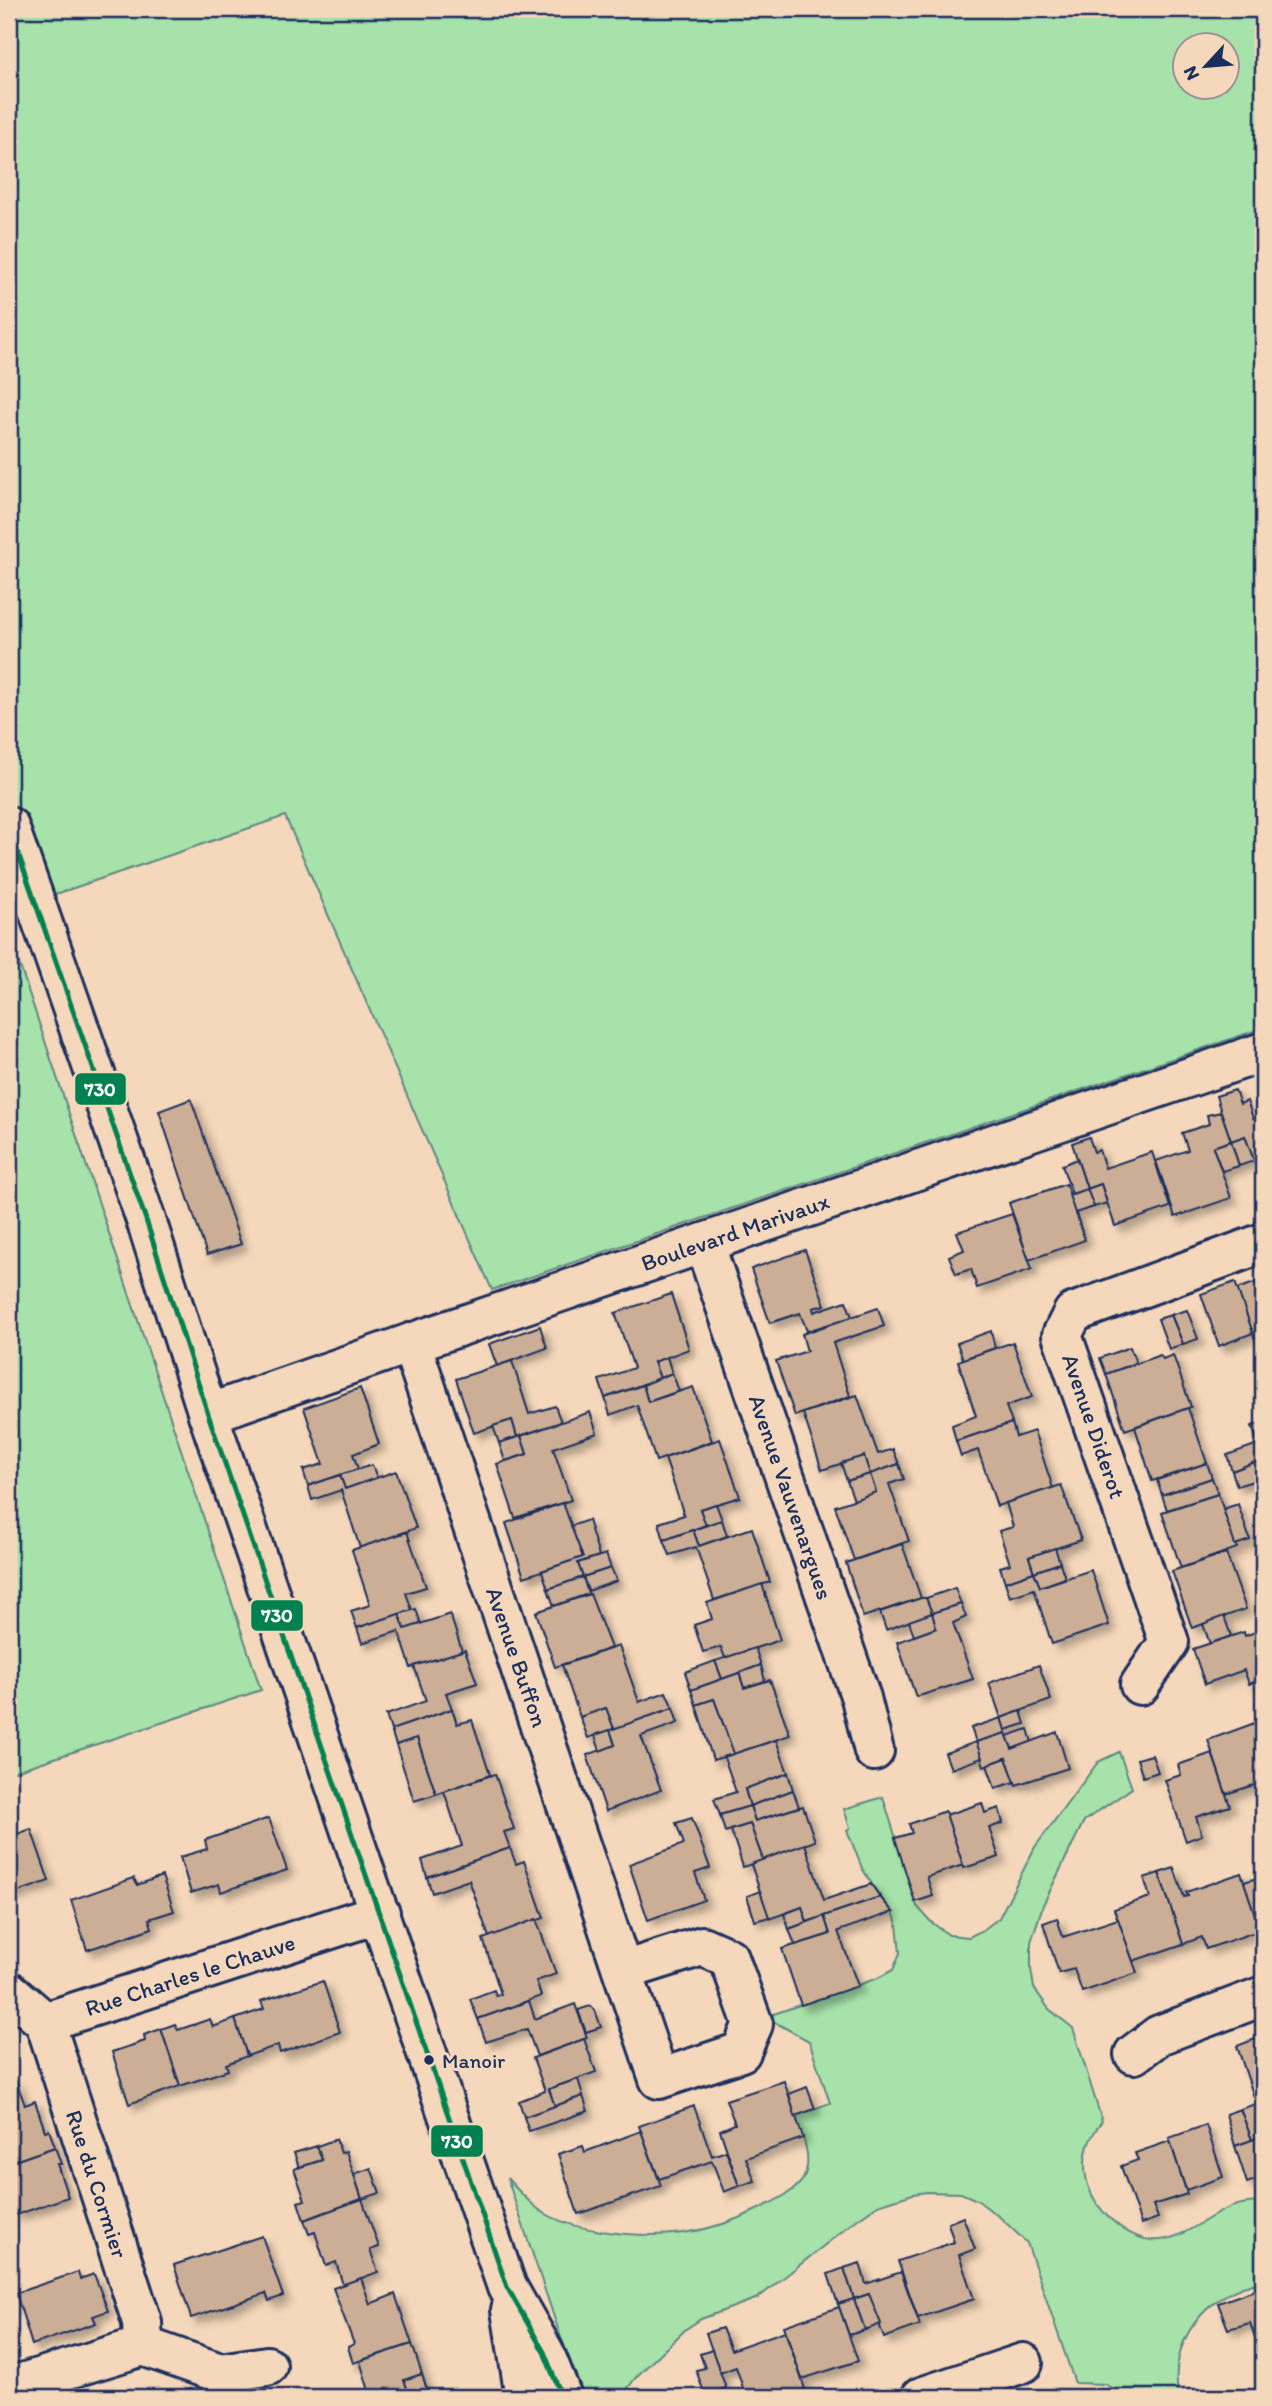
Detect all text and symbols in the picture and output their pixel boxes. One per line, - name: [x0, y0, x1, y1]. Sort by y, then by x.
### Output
- north arrow: [1170, 32, 1240, 102]
- text: N: [1178, 62, 1204, 84]
- line badge: 730: [74, 1072, 127, 1106]
- text: 730: [83, 1078, 116, 1101]
- street label: Boulevard Marivaux: [637, 1187, 833, 1277]
- street label: Avenue Diderot: [1056, 1350, 1132, 1502]
- street label: Avenue Vauvenargues: [743, 1391, 839, 1603]
- street label: Avenue Buffon: [480, 1583, 554, 1731]
- line badge: 730: [250, 1599, 304, 1632]
- text: 730: [260, 1604, 293, 1627]
- street label: Rue Charles le Chauve: [81, 1928, 299, 2022]
- place label: Manoir: [442, 2048, 505, 2073]
- marker: Manoir: [422, 2053, 436, 2067]
- street label: Rue du Cormier: [60, 2106, 134, 2262]
- line badge: 730: [430, 2124, 484, 2158]
- text: 730: [440, 2130, 473, 2153]

